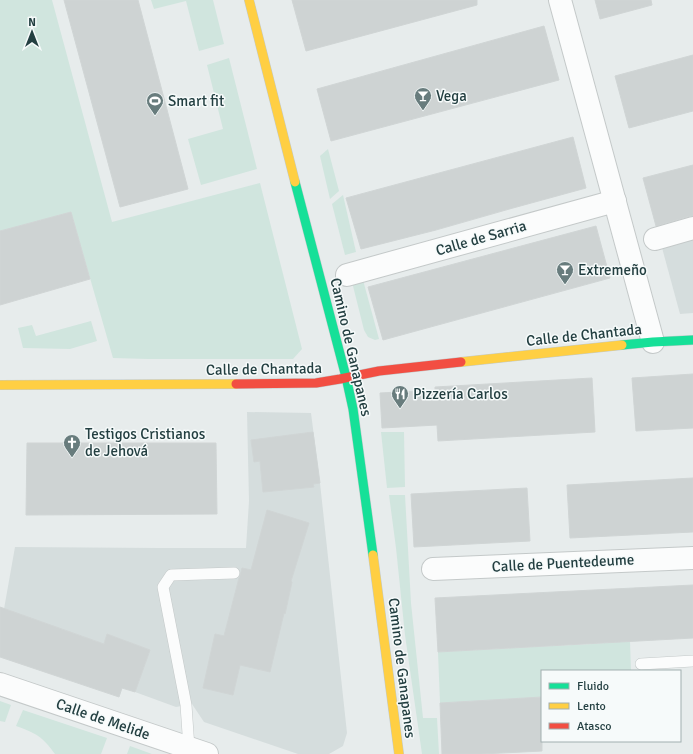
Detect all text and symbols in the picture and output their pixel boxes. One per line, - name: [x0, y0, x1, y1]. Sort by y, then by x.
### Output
- north arrow: [12, 12, 52, 52]
- text: N: [28, 16, 36, 29]
- bar icon: Vega: [413, 86, 433, 111]
- place label: Vega: [436, 87, 467, 105]
- sports icon: Smart fit: [145, 91, 165, 116]
- place label: Smart fit: [168, 92, 224, 110]
- street label: Calle de Sarria: [434, 216, 528, 260]
- bar icon: Extremeño: [555, 260, 575, 285]
- place label: Extremeño: [578, 261, 647, 279]
- street label: Camino de Ganapanes: [326, 276, 376, 418]
- street label: Calle de Chantada: [525, 320, 643, 350]
- street label: Calle de Chantada: [206, 359, 322, 379]
- restaurant icon: Pizzería Carlos: [390, 384, 410, 409]
- place label: Pizzería Carlos: [413, 385, 508, 403]
- place label: Testigos Cristianos de Jehová: [85, 425, 206, 460]
- church icon: Testigos Cristianos de Jehová: [62, 433, 82, 458]
- street label: Calle de Puentedeume: [491, 550, 635, 576]
- street label: Camino de Ganapanes: [384, 597, 420, 740]
- legend: [541, 670, 681, 742]
- text: Fluido: [577, 679, 609, 694]
- street label: Calle de Melide: [54, 695, 152, 743]
- text: Lento: [577, 699, 606, 714]
- text: Atasco: [577, 719, 612, 734]

